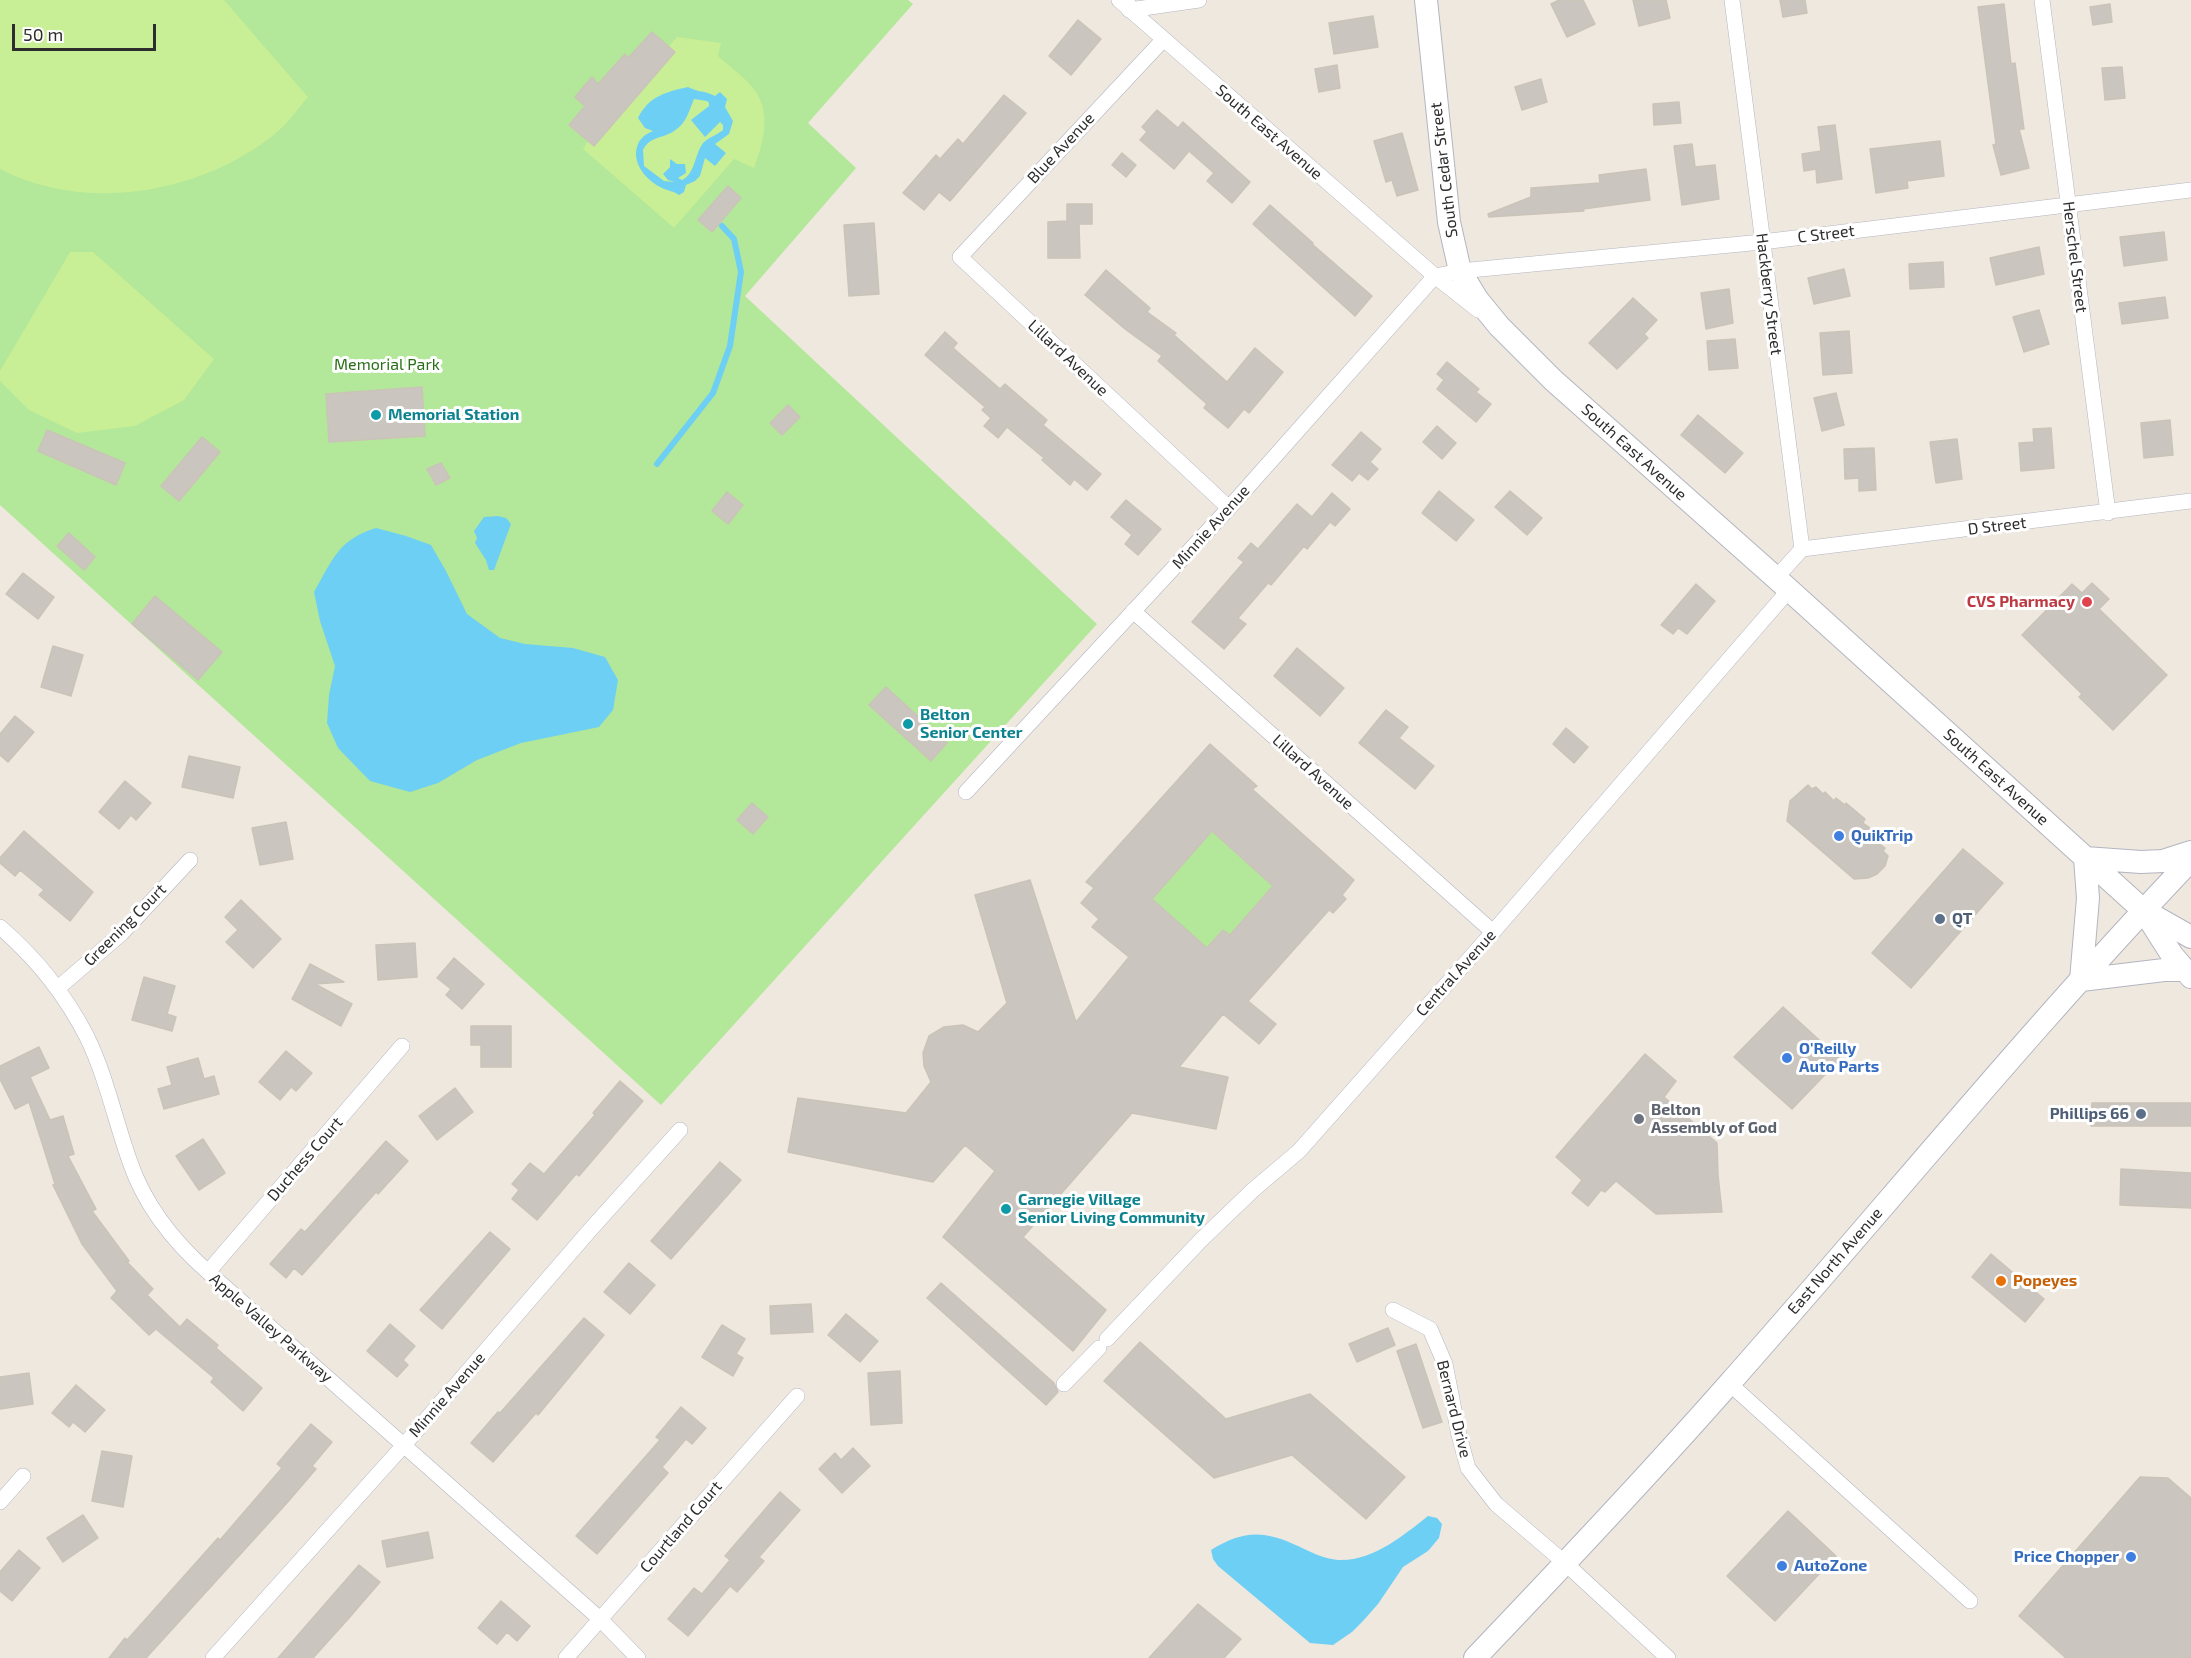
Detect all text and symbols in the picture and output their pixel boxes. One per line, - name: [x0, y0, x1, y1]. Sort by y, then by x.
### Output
- scale bar: [15, 12, 159, 50]
- text: 50 m: [23, 23, 63, 45]
- street label: South East Avenue: [1212, 80, 1326, 184]
- street label: South Cedar Street: [1426, 101, 1462, 239]
- street label: Blue Avenue: [1023, 109, 1099, 187]
- street label: Herschel Street: [2059, 200, 2091, 314]
- street label: C Street: [1796, 221, 1856, 247]
- street label: Hackberry Street: [1752, 232, 1786, 356]
- street label: Lillard Avenue: [1024, 316, 1112, 400]
- park label: Memorial Park: [334, 355, 440, 375]
- street label: South East Avenue: [1577, 400, 1691, 504]
- place label: Memorial Station: [388, 405, 519, 425]
- marker: Memorial Station: [369, 408, 383, 422]
- street label: Minnie Avenue: [1168, 481, 1254, 573]
- street label: D Street: [1967, 513, 2027, 539]
- place label: CVS Pharmacy: [1967, 592, 2075, 612]
- marker: CVS Pharmacy: [2080, 595, 2094, 609]
- place label: Belton Senior Center: [920, 705, 1023, 743]
- marker: Belton Senior Center: [901, 717, 915, 731]
- street label: South East Avenue: [1939, 725, 2053, 829]
- street label: Lillard Avenue: [1268, 730, 1358, 814]
- place label: QuikTrip: [1851, 826, 1913, 846]
- marker: QuikTrip: [1832, 829, 1846, 843]
- street label: Greening Court: [80, 880, 170, 970]
- place label: QT: [1952, 909, 1972, 929]
- marker: QT: [1933, 912, 1947, 926]
- street label: Central Avenue: [1412, 926, 1500, 1020]
- place label: O'Reilly Auto Parts: [1799, 1039, 1879, 1077]
- marker: O'Reilly Auto Parts: [1780, 1051, 1794, 1065]
- place label: Belton Assembly of God: [1651, 1100, 1777, 1138]
- place label: Phillips 66: [2050, 1104, 2129, 1124]
- marker: Phillips 66: [2134, 1107, 2148, 1121]
- marker: Belton Assembly of God: [1632, 1112, 1646, 1126]
- street label: Duchess Court: [263, 1113, 347, 1205]
- place label: Carnegie Village Senior Living Community: [1018, 1190, 1205, 1228]
- marker: Carnegie Village Senior Living Community: [999, 1202, 1013, 1216]
- street label: East North Avenue: [1784, 1204, 1886, 1318]
- street label: Apple Valley Parkway: [206, 1269, 336, 1387]
- place label: Popeyes: [2013, 1271, 2077, 1291]
- marker: Popeyes: [1994, 1274, 2008, 1288]
- street label: Minnie Avenue: [405, 1349, 489, 1441]
- street label: Bernard Drive: [1433, 1358, 1475, 1460]
- street label: Courtland Court: [636, 1477, 726, 1577]
- place label: Price Chopper: [2014, 1547, 2119, 1567]
- marker: Price Chopper: [2124, 1550, 2138, 1564]
- place label: AutoZone: [1794, 1556, 1867, 1576]
- marker: AutoZone: [1775, 1559, 1789, 1573]

